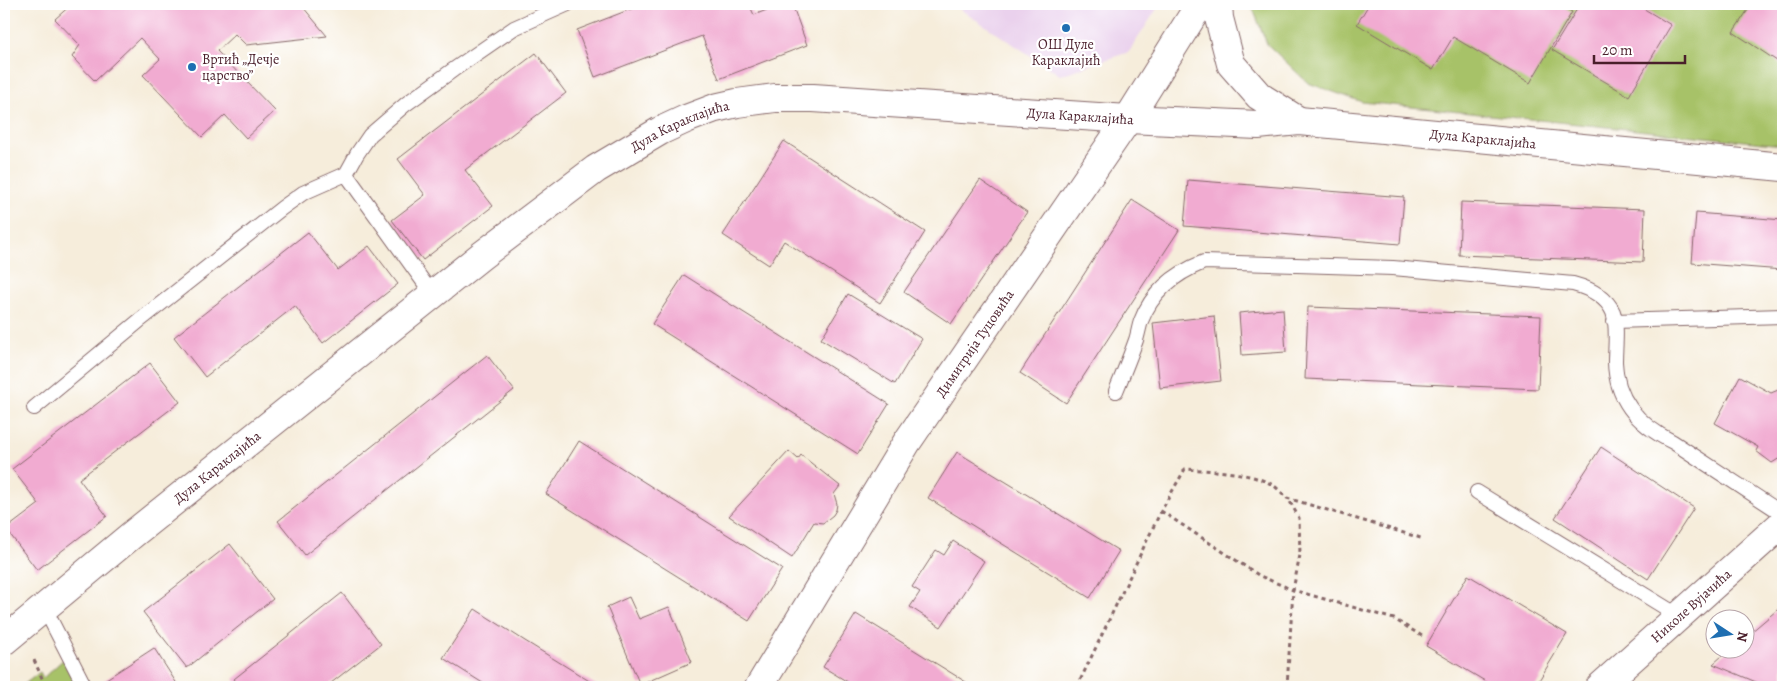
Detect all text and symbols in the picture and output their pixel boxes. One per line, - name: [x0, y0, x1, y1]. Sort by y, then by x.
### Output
- marker: ОШ Дуле Караклајић: [1060, 22, 1072, 34]
- scale bar: [1594, 32, 1686, 64]
- place label: ОШ Дуле Караклајић: [1032, 35, 1101, 70]
- text: 20 m: [1602, 40, 1633, 60]
- place label: Вртић „Дечје царство”: [202, 50, 279, 85]
- marker: Вртић „Дечје царство”: [186, 61, 198, 73]
- street label: Дула Караклајића: [627, 96, 732, 157]
- street label: Дула Караклајића: [1026, 103, 1135, 129]
- street label: Дула Караклајића: [1429, 124, 1538, 154]
- street label: Димитрија Туцовића: [932, 285, 1019, 401]
- street label: Дула Караклајића: [169, 426, 265, 508]
- street label: Николе Вујачића: [1647, 564, 1736, 647]
- north arrow: [1704, 608, 1754, 658]
- text: N: [1732, 630, 1753, 644]

